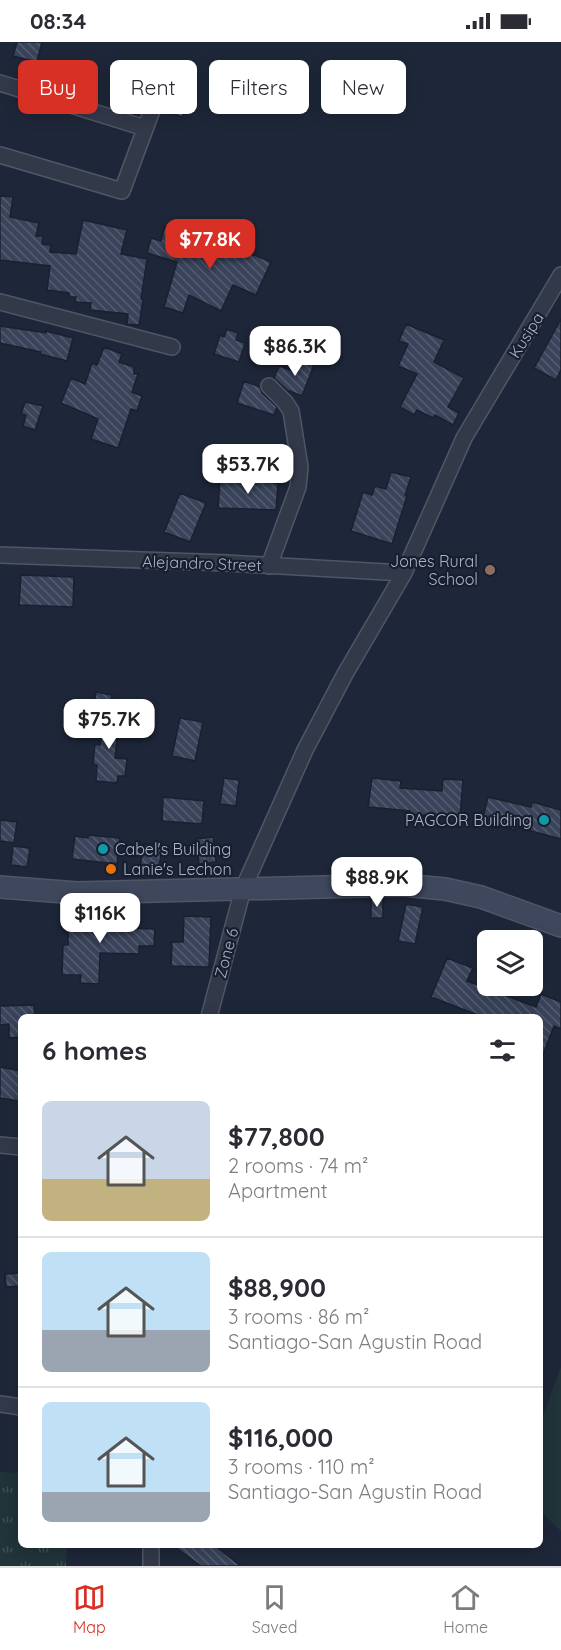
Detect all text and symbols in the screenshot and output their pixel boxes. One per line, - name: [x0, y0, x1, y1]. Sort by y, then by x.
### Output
- text: 08:34: [30, 7, 86, 35]
- chip: Buy: [18, 60, 98, 114]
- chip: Rent: [110, 60, 197, 114]
- chip: Filters: [209, 60, 309, 114]
- chip: New: [321, 60, 406, 114]
- pin: $77.8K: [161, 219, 259, 270]
- text: $77.8K: [179, 226, 241, 251]
- street label: Kusipa: [504, 308, 548, 362]
- pin: $86.3K: [246, 326, 344, 377]
- text: $86.3K: [264, 333, 326, 358]
- pin: $53.7K: [199, 444, 297, 495]
- text: $53.7K: [216, 451, 280, 476]
- street label: Alejandro Street: [142, 551, 262, 575]
- place label: Jones Rural School: [390, 551, 478, 589]
- marker: Jones Rural School: [483, 563, 497, 577]
- pin: $75.7K: [60, 699, 158, 750]
- text: $75.7K: [78, 706, 140, 731]
- place label: PAGCOR Building: [405, 810, 532, 830]
- marker: PAGCOR Building: [537, 813, 551, 827]
- place label: Cabel's Building: [115, 839, 231, 859]
- marker: Cabel's Building: [96, 842, 110, 856]
- pin: $88.9K: [328, 857, 426, 908]
- place label: Lanie's Lechon: [123, 859, 232, 879]
- marker: Lanie's Lechon: [104, 862, 118, 876]
- text: $88.9K: [345, 864, 409, 889]
- pin: $116K: [58, 893, 142, 944]
- text: $116K: [74, 900, 126, 925]
- street label: Zone 6: [210, 925, 242, 980]
- map controls: [477, 930, 543, 996]
- button: layers: [477, 930, 543, 996]
- text: 6 homes: [42, 1034, 147, 1067]
- icon: filters: [486, 1034, 519, 1067]
- text: $77,800: [228, 1120, 325, 1153]
- icon: home: [90, 1125, 162, 1197]
- text: 2 rooms · 74 m²: [228, 1153, 368, 1178]
- text: Apartment: [228, 1178, 328, 1203]
- text: $88,900: [228, 1271, 326, 1304]
- icon: home: [90, 1276, 162, 1348]
- text: 3 rooms · 86 m²: [228, 1304, 369, 1329]
- text: Santiago-San Agustin Road: [228, 1329, 482, 1354]
- text: $116,000: [228, 1421, 333, 1454]
- icon: home: [90, 1426, 162, 1498]
- text: 3 rooms · 110 m²: [228, 1454, 375, 1479]
- text: Santiago-San Agustin Road: [228, 1479, 482, 1504]
- tab: Map: [73, 1581, 106, 1637]
- tab: Saved: [252, 1581, 297, 1637]
- tab: Home: [443, 1581, 488, 1637]

